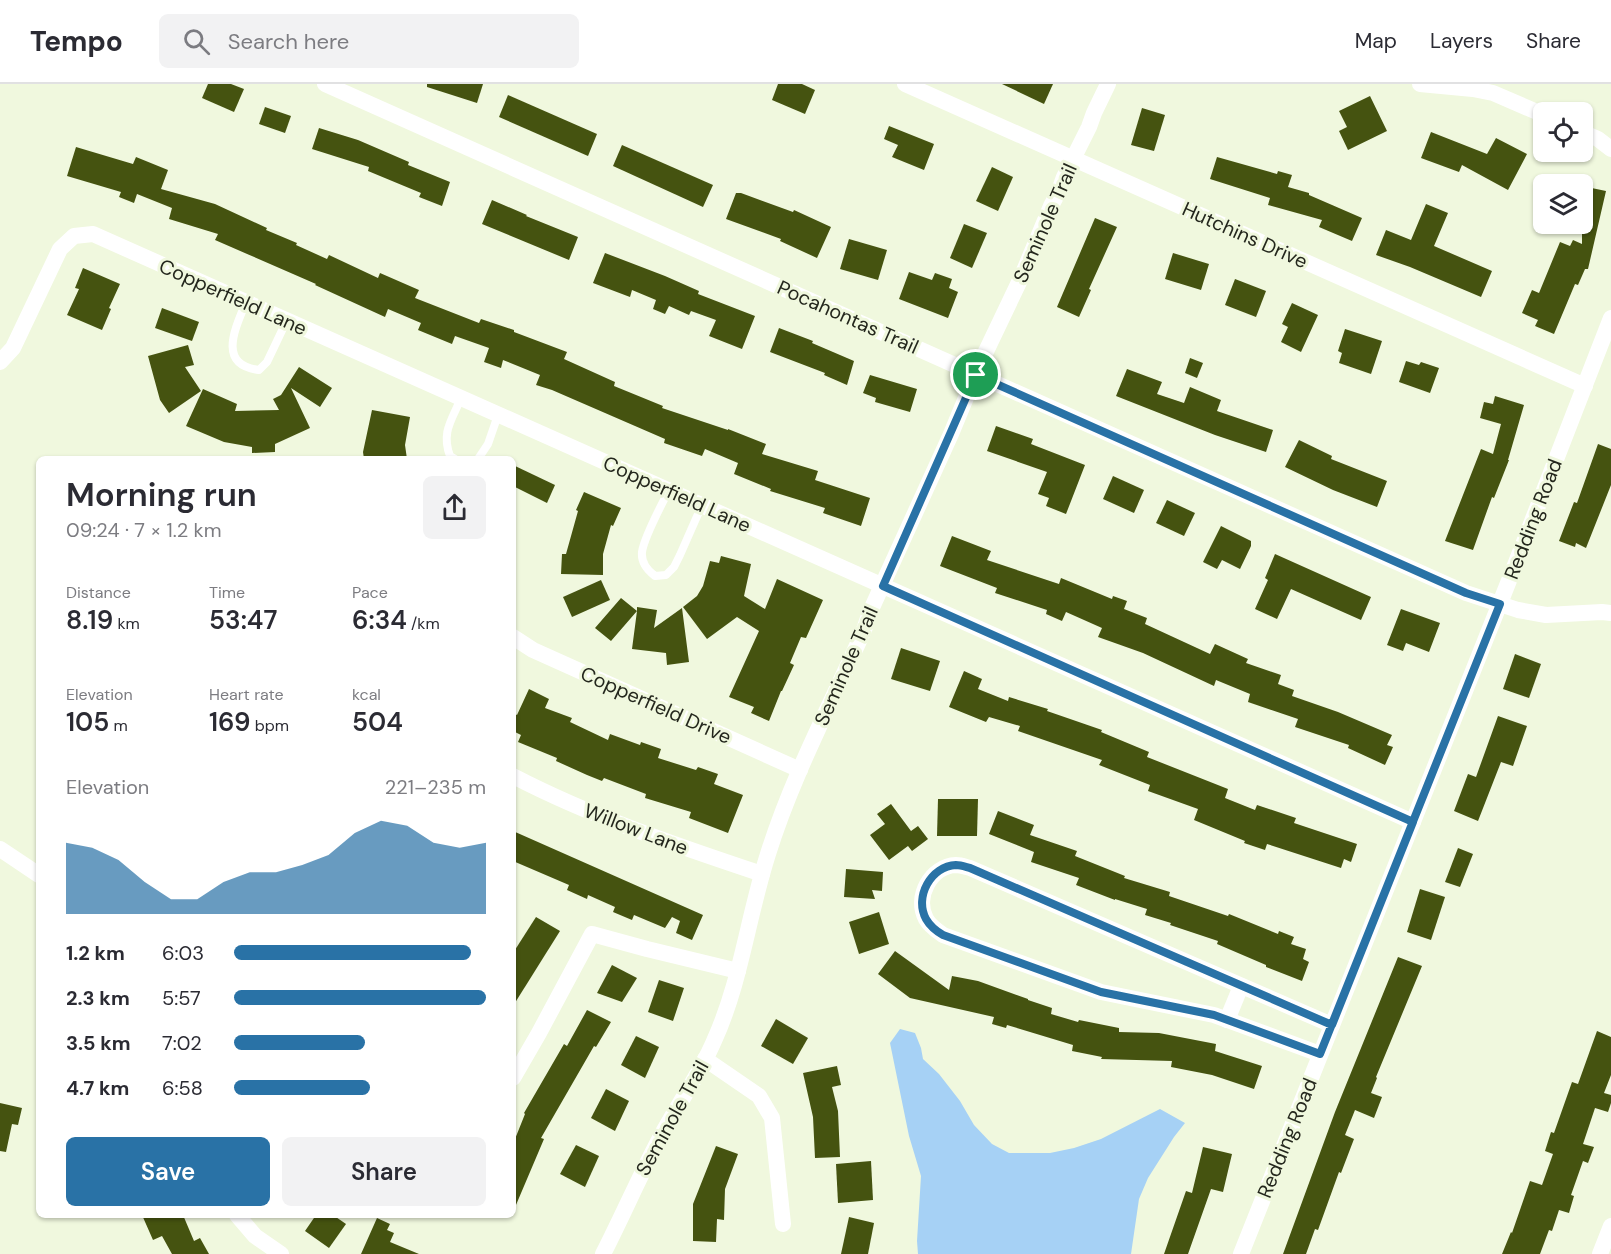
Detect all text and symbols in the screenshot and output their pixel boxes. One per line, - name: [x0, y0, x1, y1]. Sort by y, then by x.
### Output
- search box: [159, 14, 579, 68]
- text: Tempo: [30, 23, 123, 60]
- icon: search: [180, 25, 213, 58]
- text: Search here: [228, 27, 349, 56]
- text: Map: [1355, 27, 1397, 55]
- text: Layers: [1430, 27, 1493, 55]
- text: Share: [1526, 27, 1581, 55]
- map controls: [1533, 102, 1593, 234]
- button: locate: [1533, 102, 1593, 162]
- street label: Seminole Trail: [1007, 159, 1083, 287]
- button: layers: [1533, 174, 1593, 234]
- street label: Hutchins Drive: [1178, 196, 1312, 274]
- street label: Copperfield Lane: [155, 253, 311, 341]
- street label: Pocahontas Trail: [773, 274, 923, 360]
- pin: [950, 349, 1001, 400]
- icon: arrive: [959, 358, 992, 391]
- street label: Copperfield Lane: [599, 450, 755, 538]
- street label: Redding Road: [1498, 455, 1568, 583]
- text: Morning run: [66, 473, 257, 516]
- button: share: [423, 476, 486, 539]
- text: 09:24 · 7 × 1.2 km: [66, 517, 221, 543]
- text: Distance: [66, 582, 131, 603]
- text: Time: [209, 582, 245, 603]
- text: Pace: [352, 582, 388, 603]
- street label: Seminole Trail: [808, 602, 884, 730]
- text: 8.19: [66, 603, 113, 637]
- text: 53:47: [209, 603, 277, 637]
- text: 6:34: [352, 603, 407, 637]
- text: km: [113, 613, 140, 634]
- text: /km: [407, 613, 440, 634]
- street label: Copperfield Drive: [577, 660, 735, 750]
- text: Elevation: [66, 684, 133, 705]
- text: Heart rate: [209, 684, 284, 705]
- text: kcal: [352, 684, 381, 705]
- text: 105: [66, 705, 109, 739]
- text: 169: [209, 705, 250, 739]
- text: 504: [352, 705, 403, 739]
- text: m: [109, 715, 128, 736]
- text: bpm: [250, 715, 289, 736]
- text: Elevation: [66, 774, 149, 800]
- text: 221–235 m: [385, 774, 486, 800]
- street label: Willow Lane: [580, 797, 692, 861]
- text: 1.2 km: [66, 940, 125, 966]
- text: 6:03: [162, 940, 204, 966]
- text: 2.3 km: [66, 985, 130, 1011]
- text: 5:57: [162, 985, 201, 1011]
- text: 3.5 km: [66, 1030, 131, 1056]
- text: 7:02: [162, 1030, 202, 1056]
- street label: Seminole Trail: [630, 1056, 714, 1180]
- street label: Redding Road: [1251, 1074, 1323, 1202]
- text: 4.7 km: [66, 1075, 129, 1101]
- text: 6:58: [162, 1075, 203, 1101]
- button: Save: [66, 1137, 270, 1206]
- button: Share: [282, 1137, 486, 1206]

